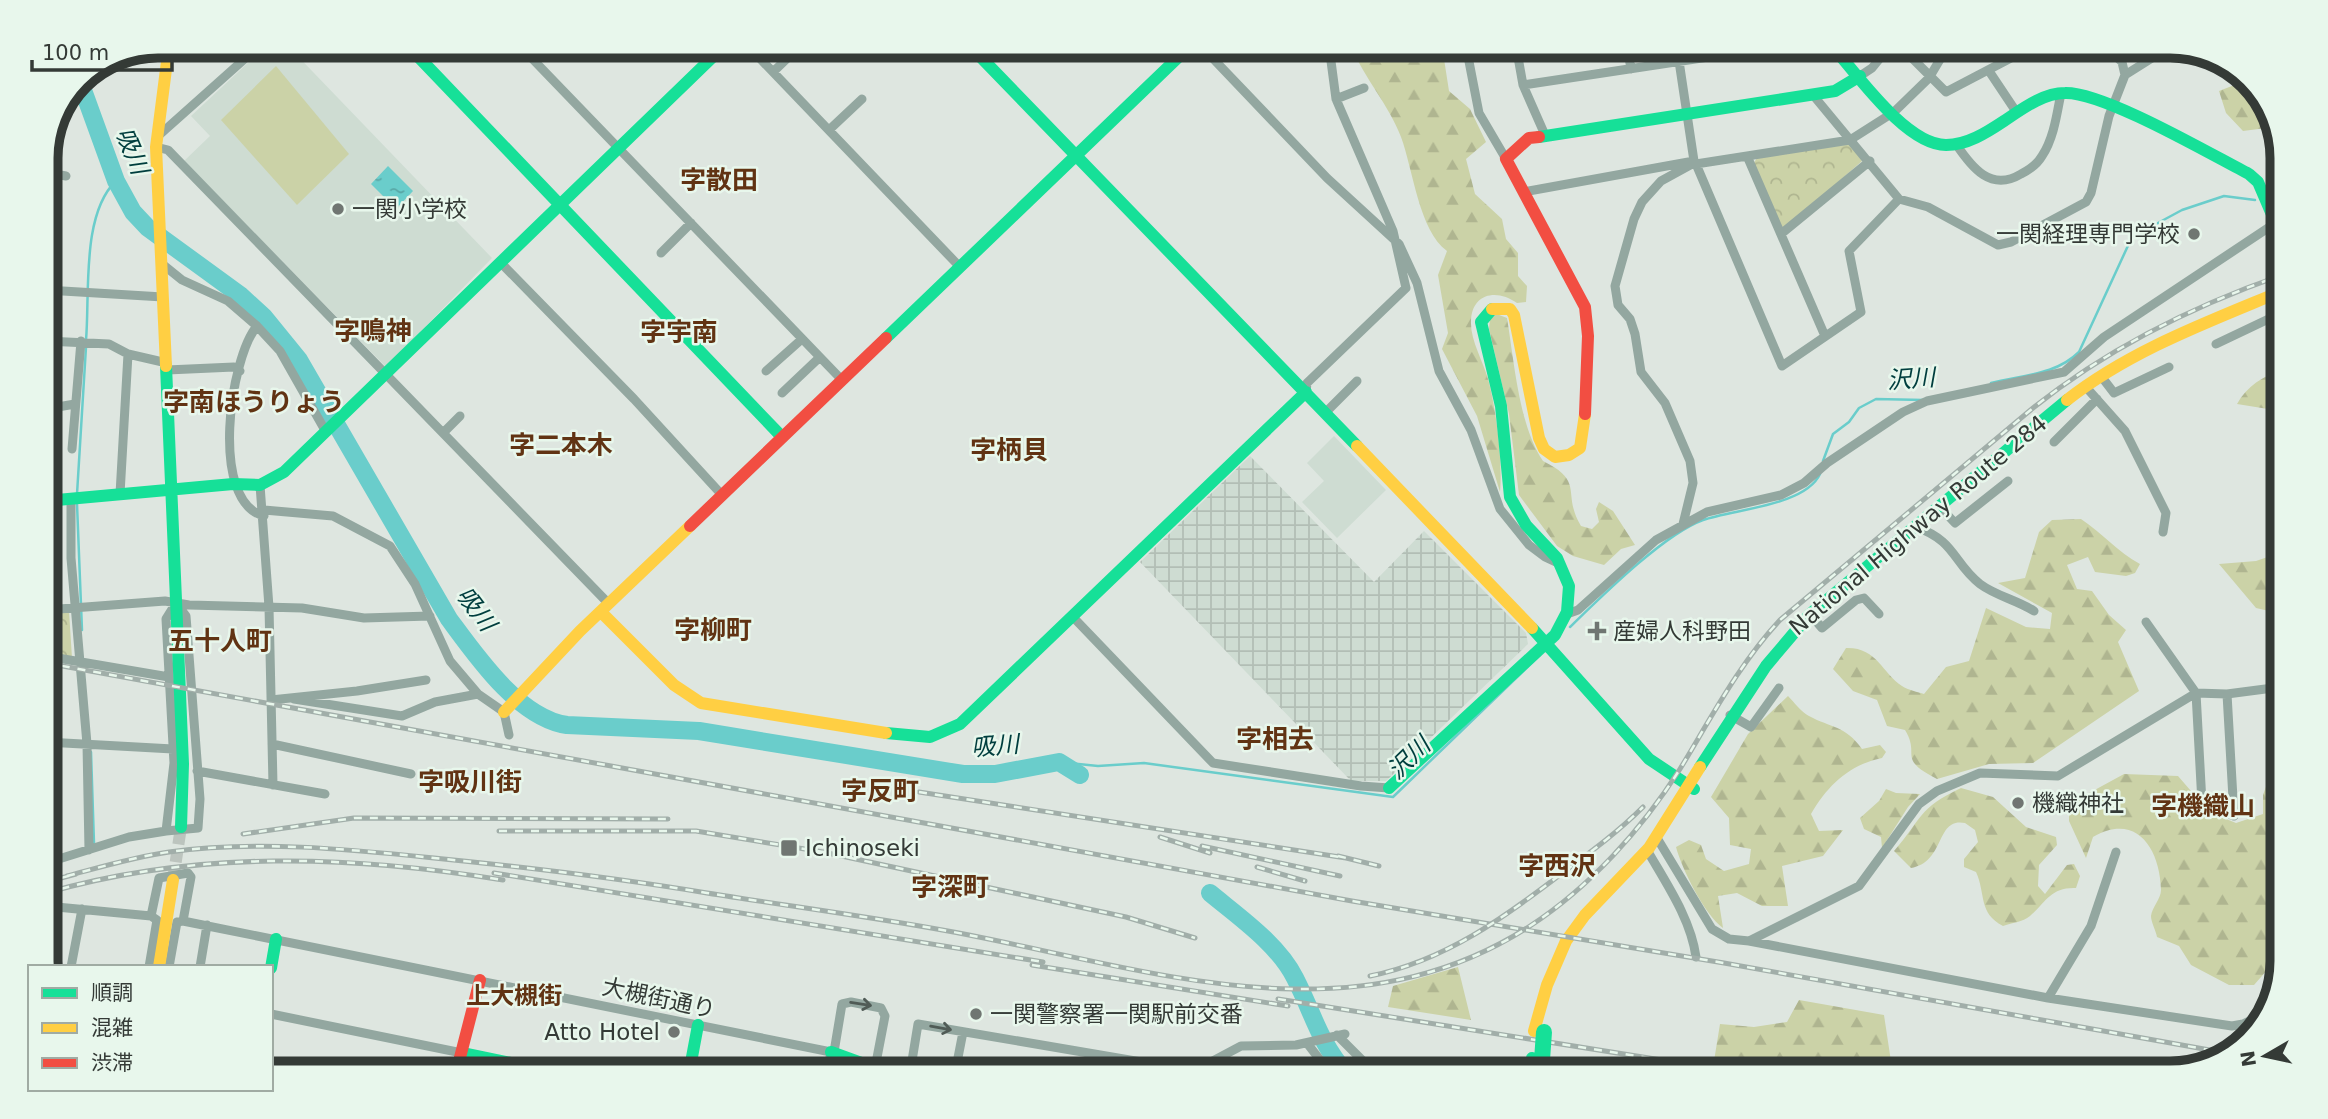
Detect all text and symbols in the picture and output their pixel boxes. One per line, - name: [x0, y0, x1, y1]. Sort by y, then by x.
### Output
- scale bar: [32, 28, 172, 72]
- text: 100 m: [42, 41, 109, 65]
- water label: 吸川: [110, 124, 155, 181]
- district label: 字散田: [680, 165, 758, 195]
- place label: 一関小学校: [352, 196, 467, 222]
- marker: 一関小学校: [330, 201, 346, 217]
- place label: 一関経理専門学校: [1996, 221, 2180, 247]
- marker: 一関経理専門学校: [2186, 226, 2202, 242]
- district label: 字鳴神: [334, 316, 412, 346]
- district label: 字宇南: [640, 317, 718, 347]
- water label: 沢川: [1886, 363, 1939, 395]
- district label: 字南ほうりょう: [163, 387, 345, 417]
- street label: National Highway Route 284: [1784, 410, 2052, 640]
- district label: 字二本木: [509, 430, 613, 460]
- district label: 字柄貝: [970, 435, 1048, 465]
- water label: 吸川: [450, 581, 503, 639]
- district label: 字柳町: [674, 615, 752, 645]
- place label: 産婦人科野田: [1613, 618, 1751, 644]
- marker: 産婦人科野田: [1587, 621, 1607, 641]
- district label: 五十人町: [168, 626, 272, 656]
- district label: 字相去: [1236, 724, 1314, 754]
- water label: 沢川: [1382, 729, 1438, 785]
- water label: 吸川: [970, 730, 1023, 762]
- district label: 字吸川街: [418, 767, 522, 797]
- district label: 字反町: [841, 776, 919, 806]
- place label: 機織神社: [2032, 790, 2124, 816]
- district label: 字機織山: [2151, 791, 2255, 821]
- marker: 機織神社: [2010, 795, 2026, 811]
- place label: Ichinoseki: [805, 835, 920, 861]
- marker: Ichinoseki: [779, 838, 799, 858]
- district label: 字西沢: [1518, 851, 1596, 881]
- district label: 字深町: [911, 872, 989, 902]
- legend: [28, 965, 273, 1091]
- street label: 大槻街通り: [600, 973, 718, 1023]
- text: 順調: [91, 981, 133, 1005]
- district label: 上大槻街: [466, 982, 562, 1010]
- one-way arrow: [849, 998, 872, 1011]
- place label: 一関警察署一関駅前交番: [990, 1001, 1243, 1027]
- marker: 一関警察署一関駅前交番: [968, 1006, 984, 1022]
- text: 混雑: [91, 1016, 133, 1040]
- place label: Atto Hotel: [544, 1019, 660, 1045]
- north arrow: [2230, 1021, 2300, 1091]
- one-way arrow: [929, 1022, 951, 1035]
- marker: Atto Hotel: [666, 1024, 682, 1040]
- text: N: [2236, 1049, 2260, 1068]
- text: 渋滞: [91, 1051, 133, 1075]

